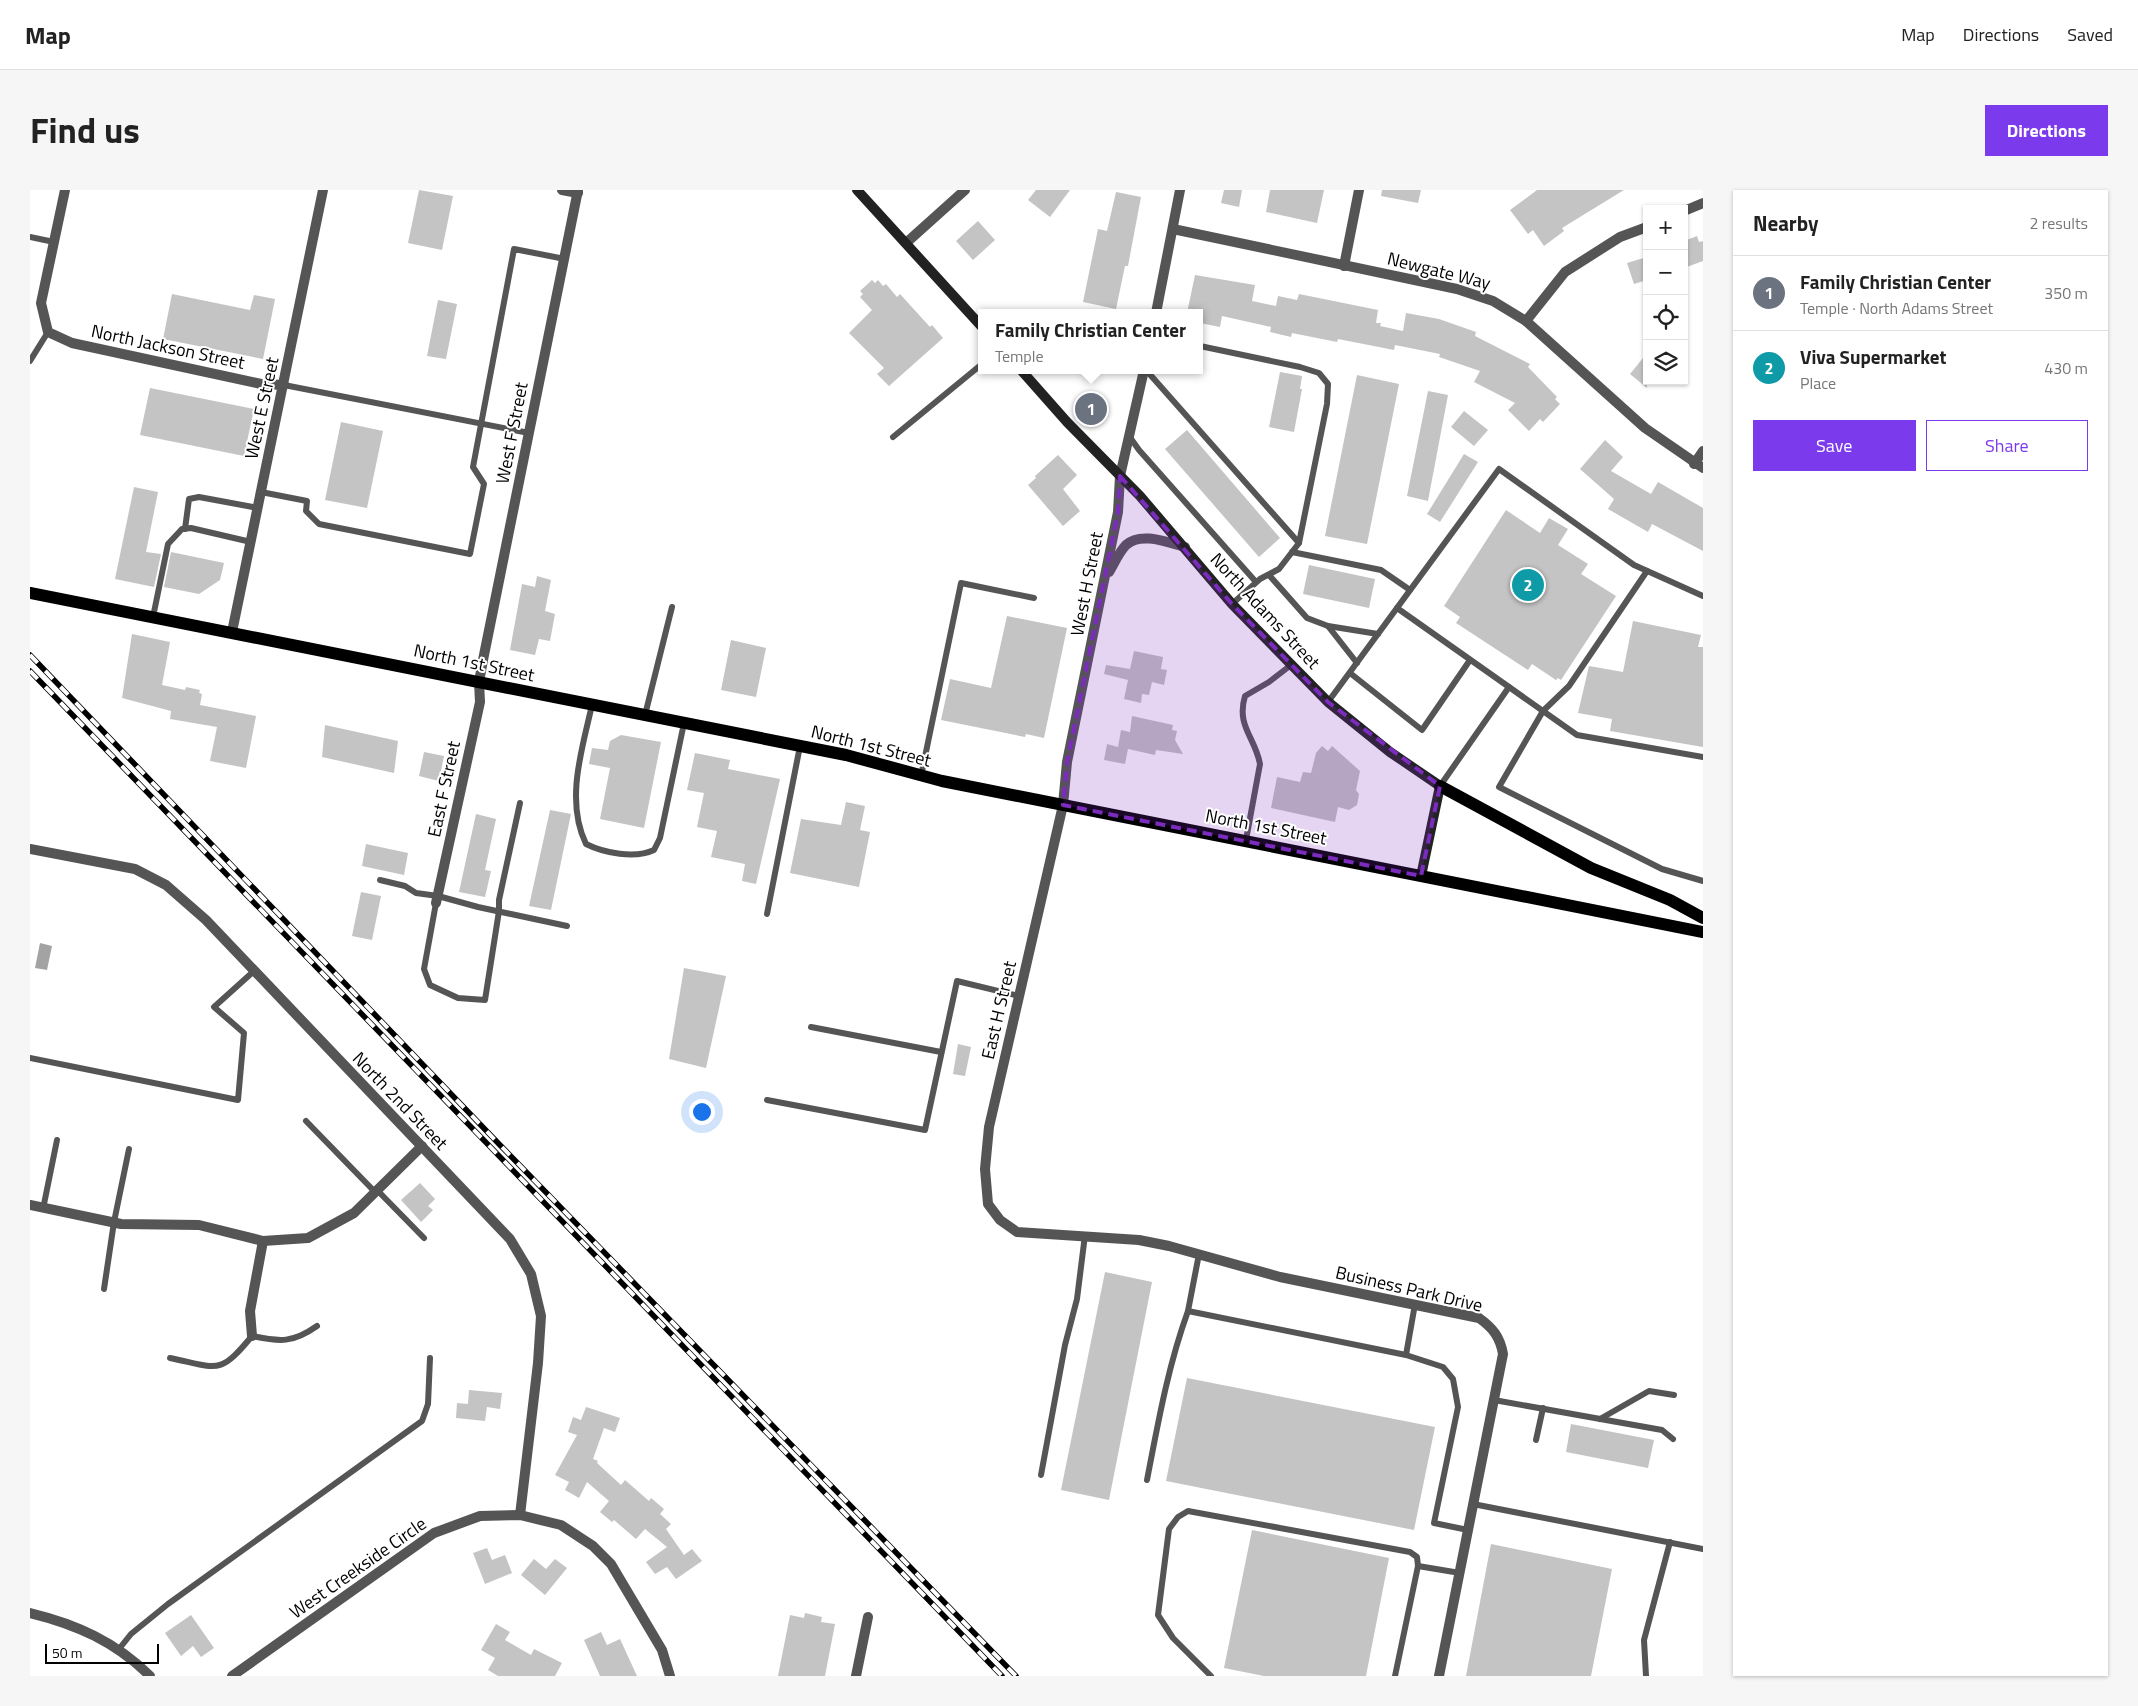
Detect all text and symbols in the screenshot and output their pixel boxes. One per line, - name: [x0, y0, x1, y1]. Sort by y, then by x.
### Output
- text: Map: [25, 17, 71, 53]
- text: Map: [1901, 21, 1935, 48]
- text: Directions: [1963, 21, 2039, 48]
- text: Saved: [2067, 21, 2113, 48]
- text: Find us: [30, 103, 140, 157]
- button: Directions: [1985, 105, 2108, 156]
- map controls: [1643, 205, 1688, 385]
- button: +: [1643, 205, 1688, 250]
- text: Nearby: [1753, 207, 1818, 239]
- text: 2 results: [2029, 211, 2088, 235]
- street label: Newgate Way: [1385, 245, 1494, 296]
- button: −: [1643, 250, 1688, 295]
- text: Family Christian Center: [1800, 267, 1991, 296]
- text: 1: [1765, 281, 1773, 305]
- text: 350 m: [2044, 281, 2088, 305]
- button: locate: [1643, 295, 1688, 340]
- text: Temple · North Adams Street: [1800, 296, 1993, 320]
- popup: [978, 309, 1203, 374]
- text: Family Christian Center: [995, 315, 1186, 344]
- street label: North Jackson Street: [89, 317, 248, 376]
- button: layers: [1643, 340, 1688, 385]
- text: Viva Supermarket: [1800, 342, 1946, 371]
- text: Temple: [995, 344, 1044, 368]
- street label: West E Street: [238, 354, 286, 461]
- text: 2: [1765, 356, 1773, 380]
- text: 430 m: [2044, 356, 2088, 380]
- text: Place: [1800, 371, 1836, 395]
- street label: West F Street: [488, 379, 535, 486]
- pin: 1: [1075, 390, 1107, 428]
- button: Save: [1753, 420, 1916, 471]
- button: Share: [1926, 420, 2088, 471]
- street label: West H Street: [1063, 529, 1110, 638]
- street label: North Adams Street: [1204, 546, 1327, 675]
- pin: 2: [1512, 566, 1544, 604]
- street label: North 1st Street: [411, 637, 538, 689]
- street label: North 1st Street: [808, 718, 935, 774]
- street label: East F Street: [420, 738, 467, 839]
- street label: North 1st Street: [1203, 802, 1330, 852]
- street label: East H Street: [974, 957, 1023, 1062]
- street label: North 2nd Street: [346, 1045, 455, 1156]
- your location: [689, 1099, 715, 1125]
- street label: Business Park Drive: [1333, 1258, 1485, 1319]
- street label: West Creekside Circle: [284, 1510, 432, 1625]
- scale bar: [45, 1641, 159, 1664]
- text: 50 m: [52, 1642, 82, 1663]

